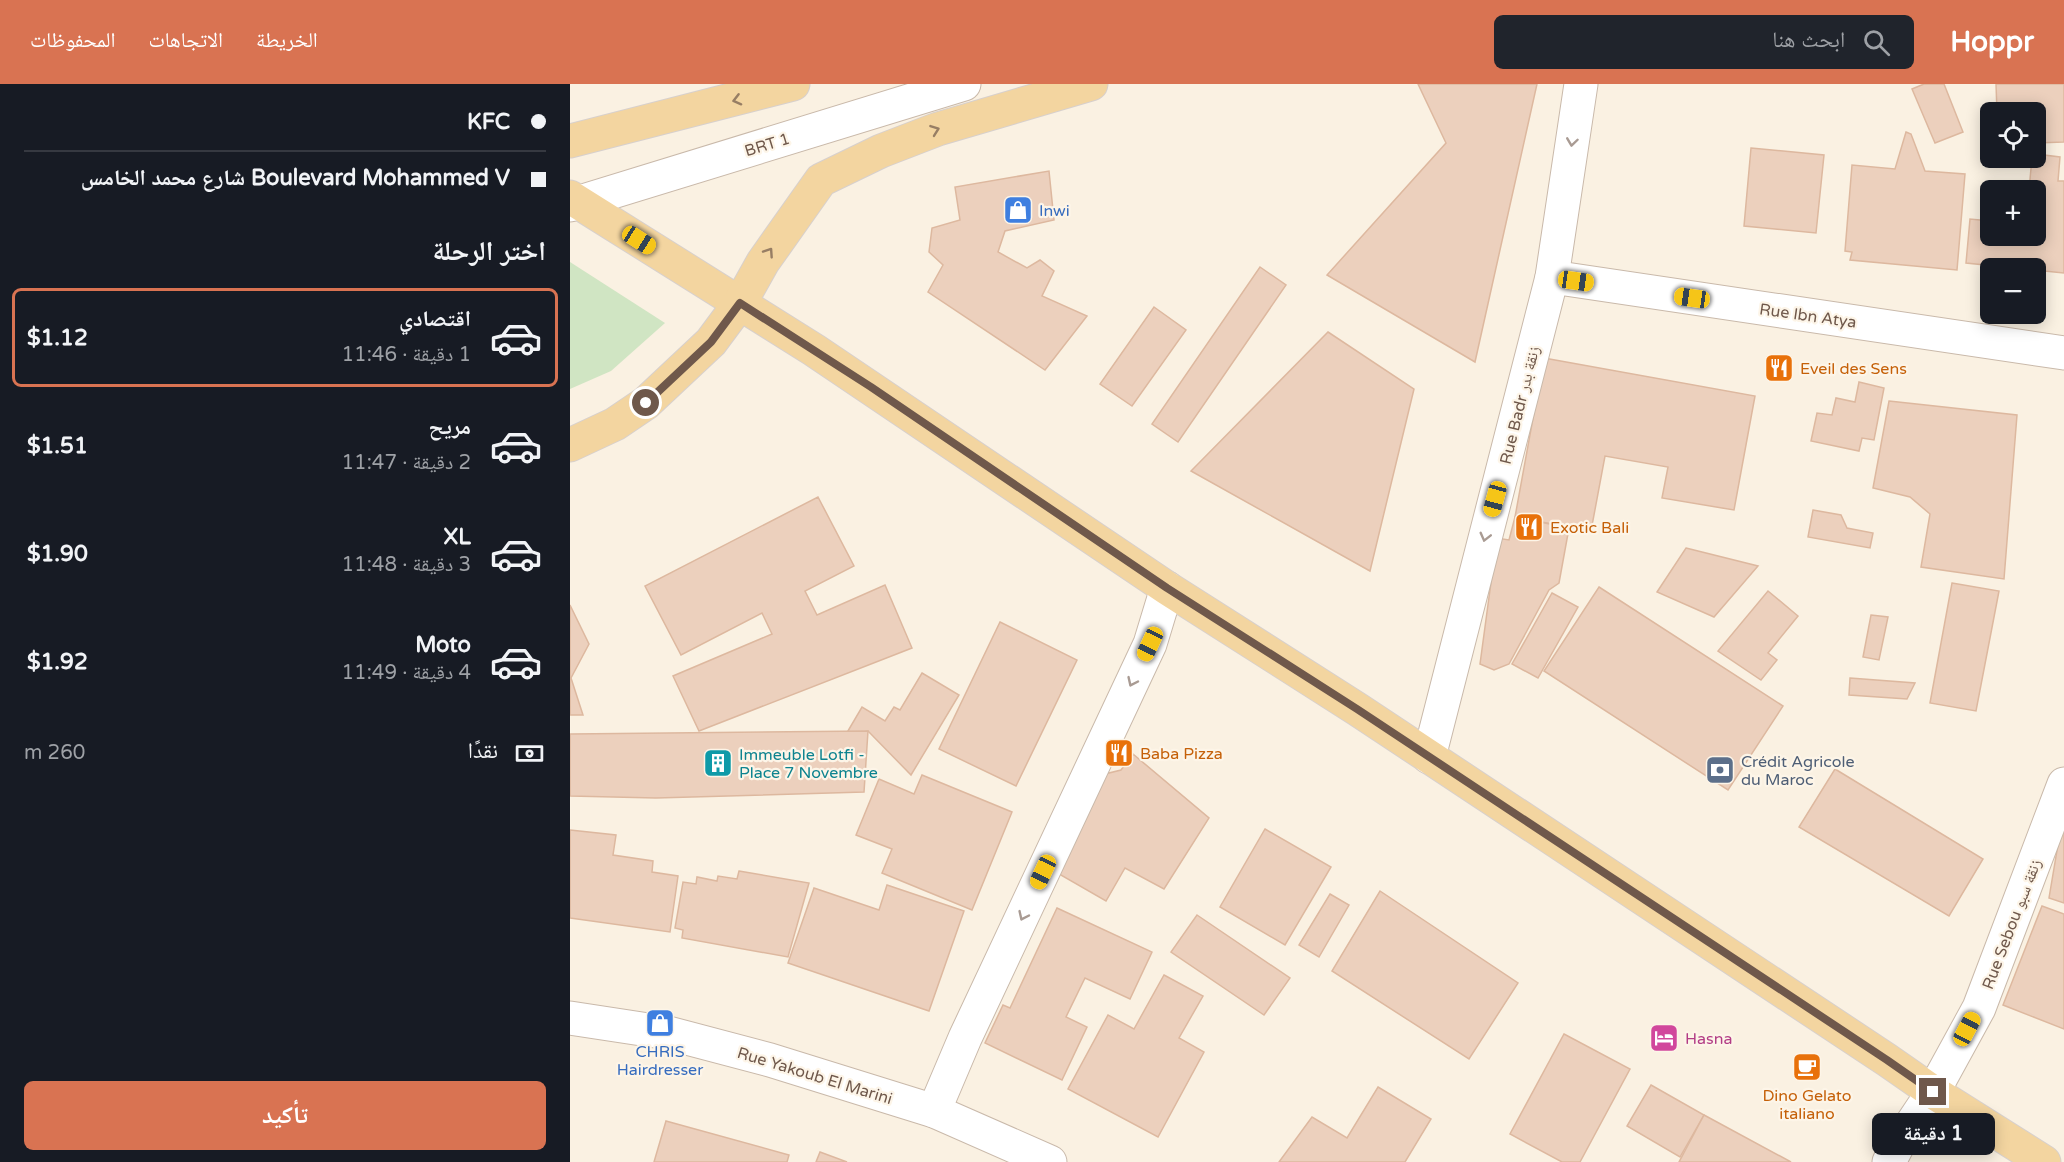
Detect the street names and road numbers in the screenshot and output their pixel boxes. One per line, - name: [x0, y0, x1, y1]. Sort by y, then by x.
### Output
- street label: BRT 1: [742, 129, 792, 161]
- street label: Rue Ibn Atya: [1758, 299, 1858, 333]
- street label: Rue Badr زنقة بدر: [1496, 344, 1544, 466]
- street label: Rue Sebou زنقة سبو: [1978, 856, 2046, 992]
- street label: Rue Yakoub El Marini: [735, 1043, 895, 1109]

